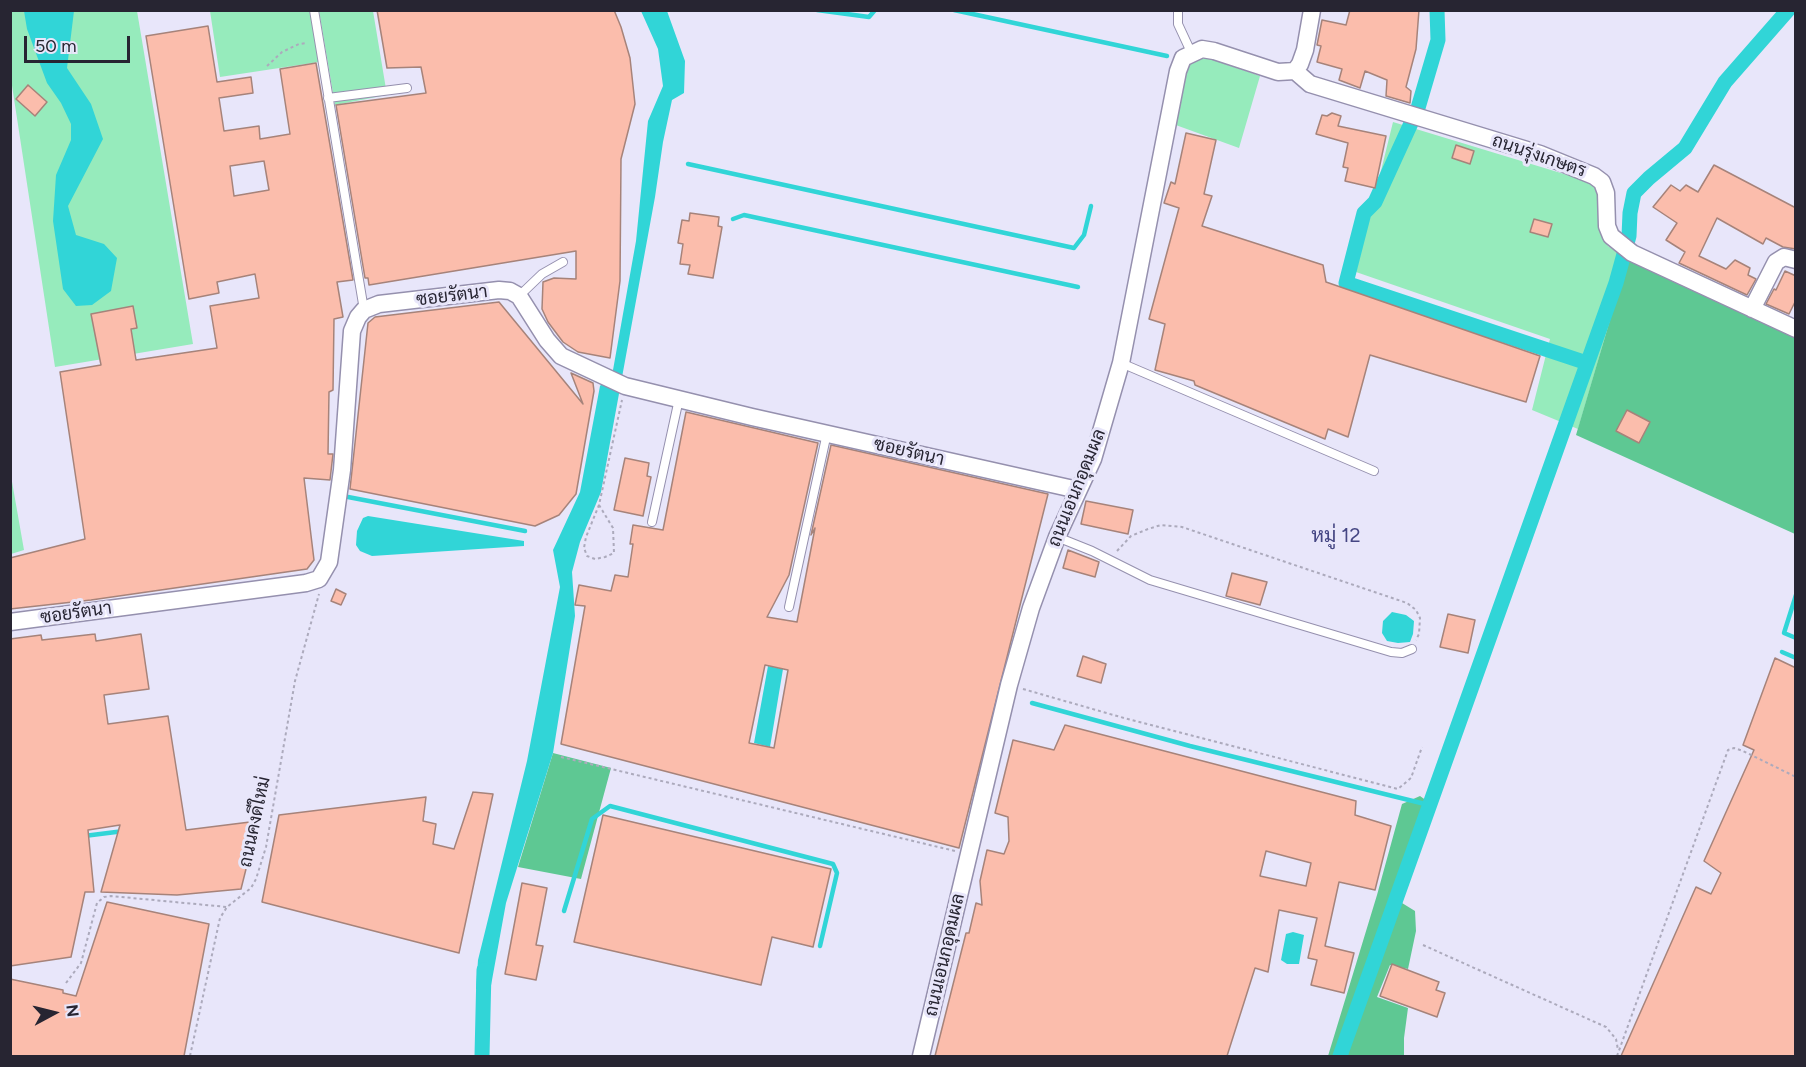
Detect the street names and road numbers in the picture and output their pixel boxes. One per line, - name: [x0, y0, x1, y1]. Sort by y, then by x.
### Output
- street label: ถนนรุ่งเกษตร: [1489, 130, 1589, 182]
- street label: ซอยรัตนา: [415, 281, 489, 311]
- street label: ถนนเอนกอุดมผล: [1044, 426, 1110, 550]
- street label: ซอยรัตนา: [872, 433, 946, 471]
- street label: ซอยรัตนา: [39, 597, 113, 629]
- street label: ถนนคงดีใหม่: [235, 775, 275, 869]
- street label: ถนนเอนกอุดมผล: [920, 892, 970, 1018]

